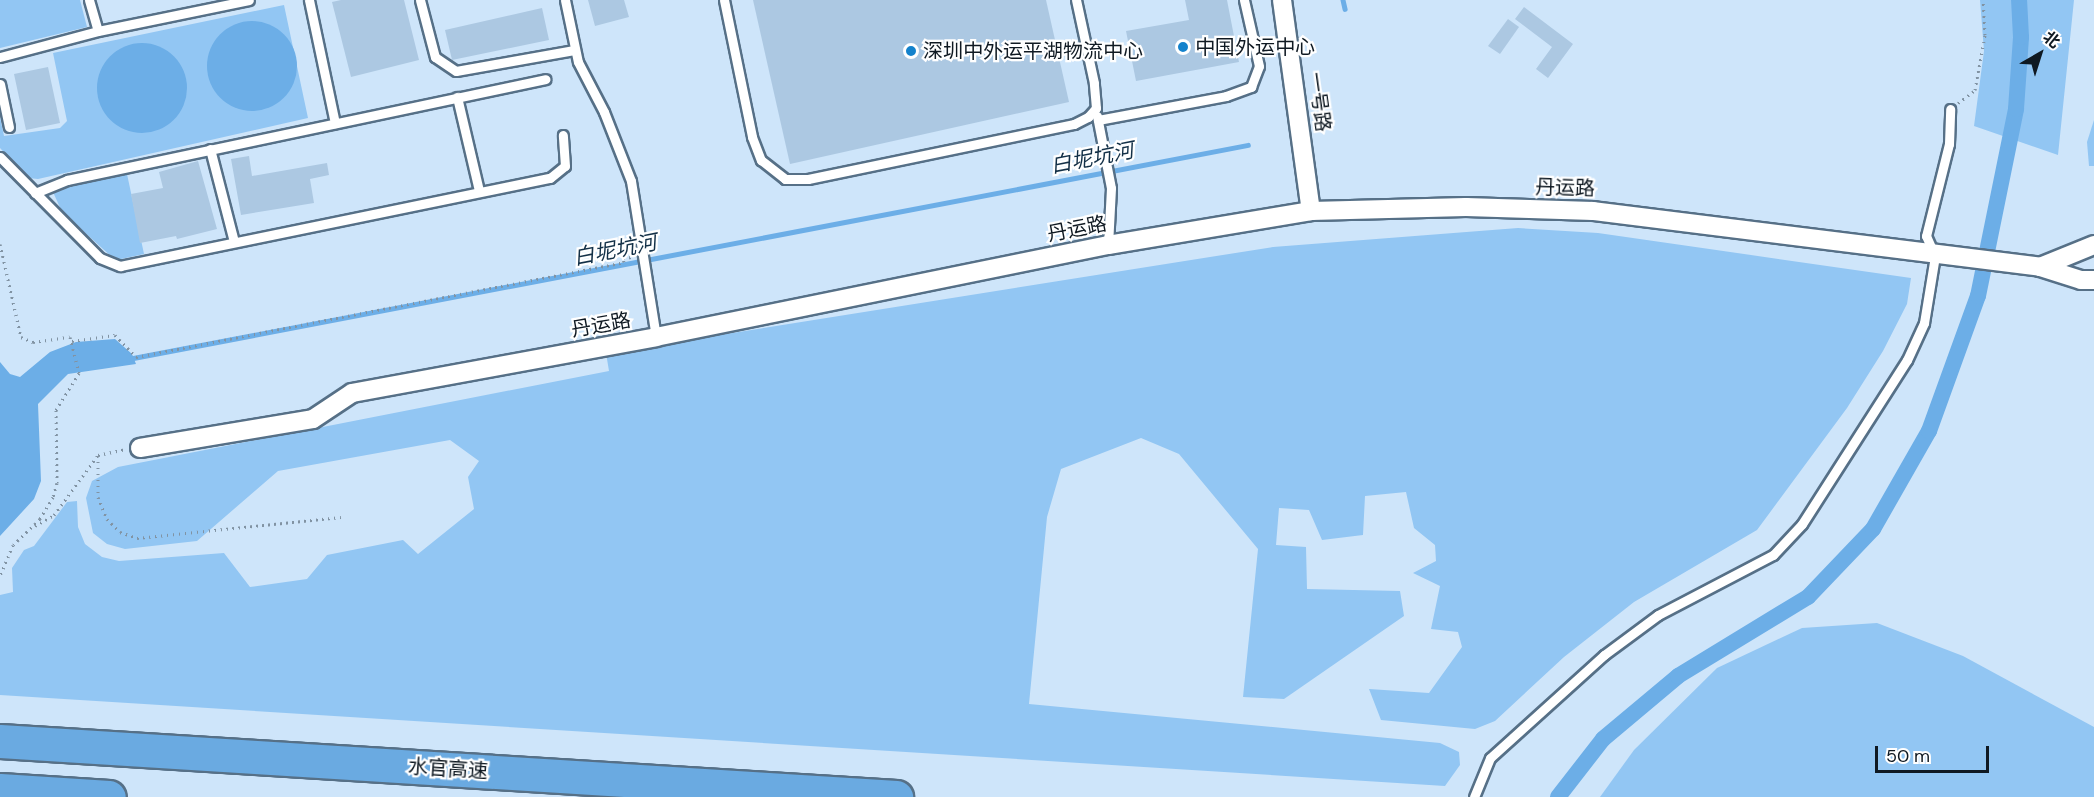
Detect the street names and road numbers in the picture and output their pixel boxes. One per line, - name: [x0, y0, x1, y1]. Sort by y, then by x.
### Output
- street label: 一号路: [1303, 71, 1335, 133]
- street label: 丹运路: [1535, 175, 1595, 201]
- street label: 丹运路: [1045, 211, 1109, 247]
- street label: 丹运路: [569, 308, 633, 342]
- street label: 水官高速: [407, 754, 489, 784]

